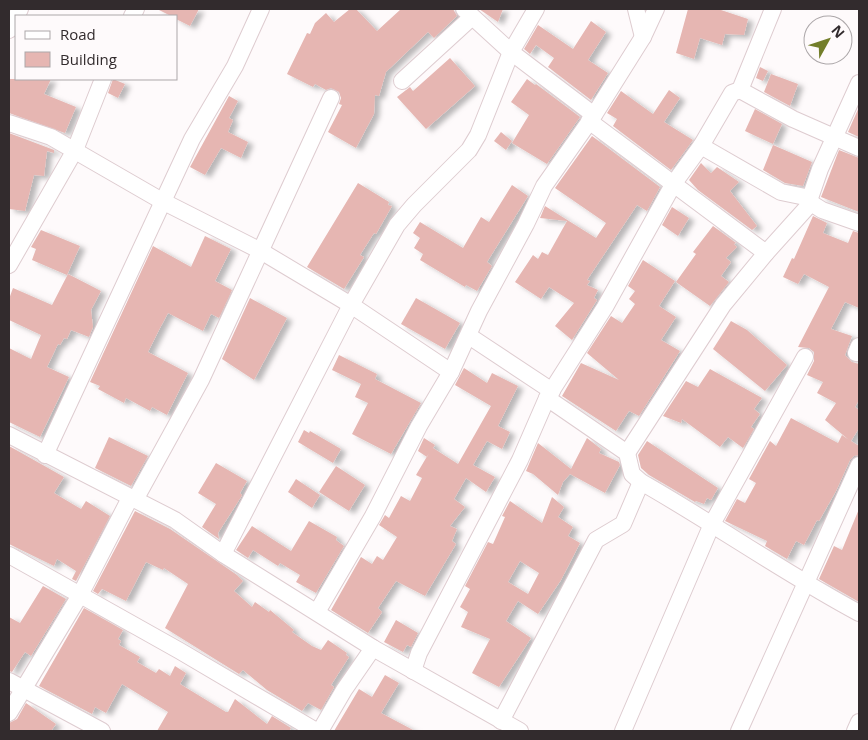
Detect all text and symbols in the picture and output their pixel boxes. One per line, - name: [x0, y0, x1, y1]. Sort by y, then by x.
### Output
- legend: [15, 15, 178, 80]
- north arrow: [803, 15, 853, 65]
- text: N: [827, 21, 849, 42]
- text: Road: [60, 24, 96, 44]
- text: Building: [60, 49, 117, 69]

